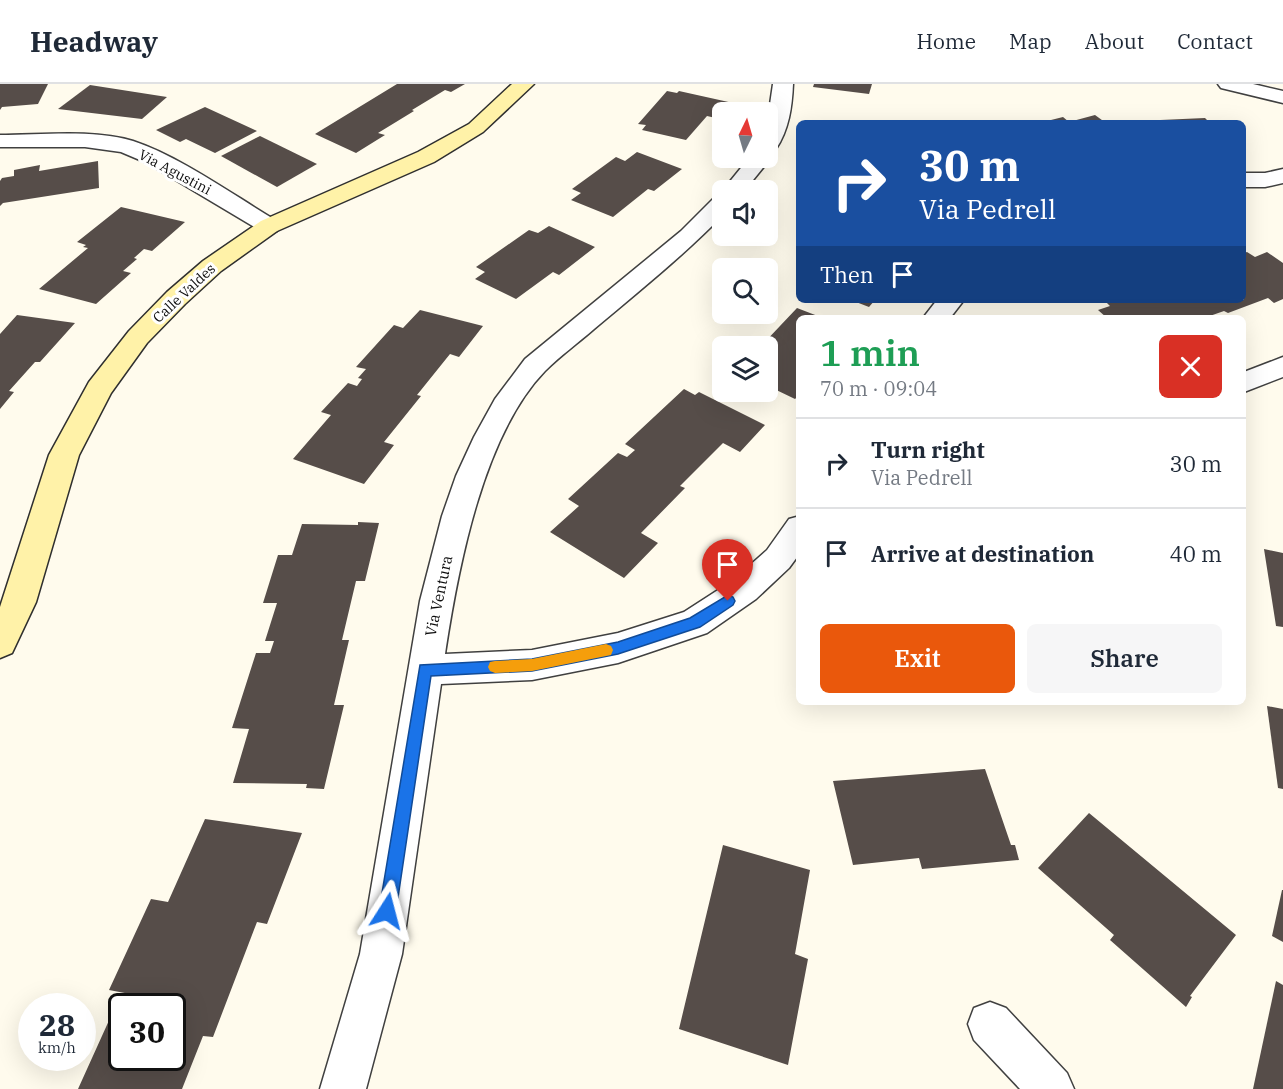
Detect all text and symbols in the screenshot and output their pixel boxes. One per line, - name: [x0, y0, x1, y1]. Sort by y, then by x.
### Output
- text: Headway: [30, 23, 158, 60]
- text: Home: [916, 27, 976, 55]
- text: Map: [1009, 27, 1052, 55]
- text: About: [1085, 27, 1144, 55]
- text: Contact: [1177, 27, 1253, 55]
- north arrow: [712, 102, 778, 168]
- map controls: [712, 102, 778, 402]
- text: 30 m: [919, 138, 1020, 193]
- icon: right: [820, 144, 898, 222]
- street label: Via Agustini: [136, 145, 214, 199]
- button: sound: [712, 180, 778, 246]
- text: Via Pedrell: [919, 191, 1056, 226]
- button: search: [712, 258, 778, 324]
- icon: arrive: [886, 258, 919, 291]
- street label: Calle Valdes: [149, 259, 219, 326]
- text: Then: [820, 260, 874, 289]
- text: 1 min: [820, 329, 920, 376]
- button: close: [1159, 335, 1222, 398]
- button: layers: [712, 336, 778, 402]
- text: 70 m · 09:04: [820, 375, 937, 402]
- text: Turn right: [871, 435, 985, 464]
- icon: right: [820, 447, 853, 480]
- text: 30 m: [1170, 449, 1222, 478]
- text: Via Pedrell: [871, 464, 973, 491]
- icon: arrive: [820, 537, 853, 570]
- pin: [702, 539, 753, 601]
- text: Arrive at destination: [871, 539, 1094, 568]
- text: 40 m: [1170, 539, 1222, 568]
- icon: arrive: [711, 548, 744, 581]
- street label: Via Ventura: [421, 554, 456, 638]
- button: Exit: [820, 624, 1015, 693]
- button: Share: [1027, 624, 1222, 693]
- position arrow: [355, 879, 419, 943]
- speed limit sign: 30: [108, 993, 186, 1071]
- text: 28: [39, 1005, 75, 1044]
- text: km/h: [38, 1038, 76, 1057]

